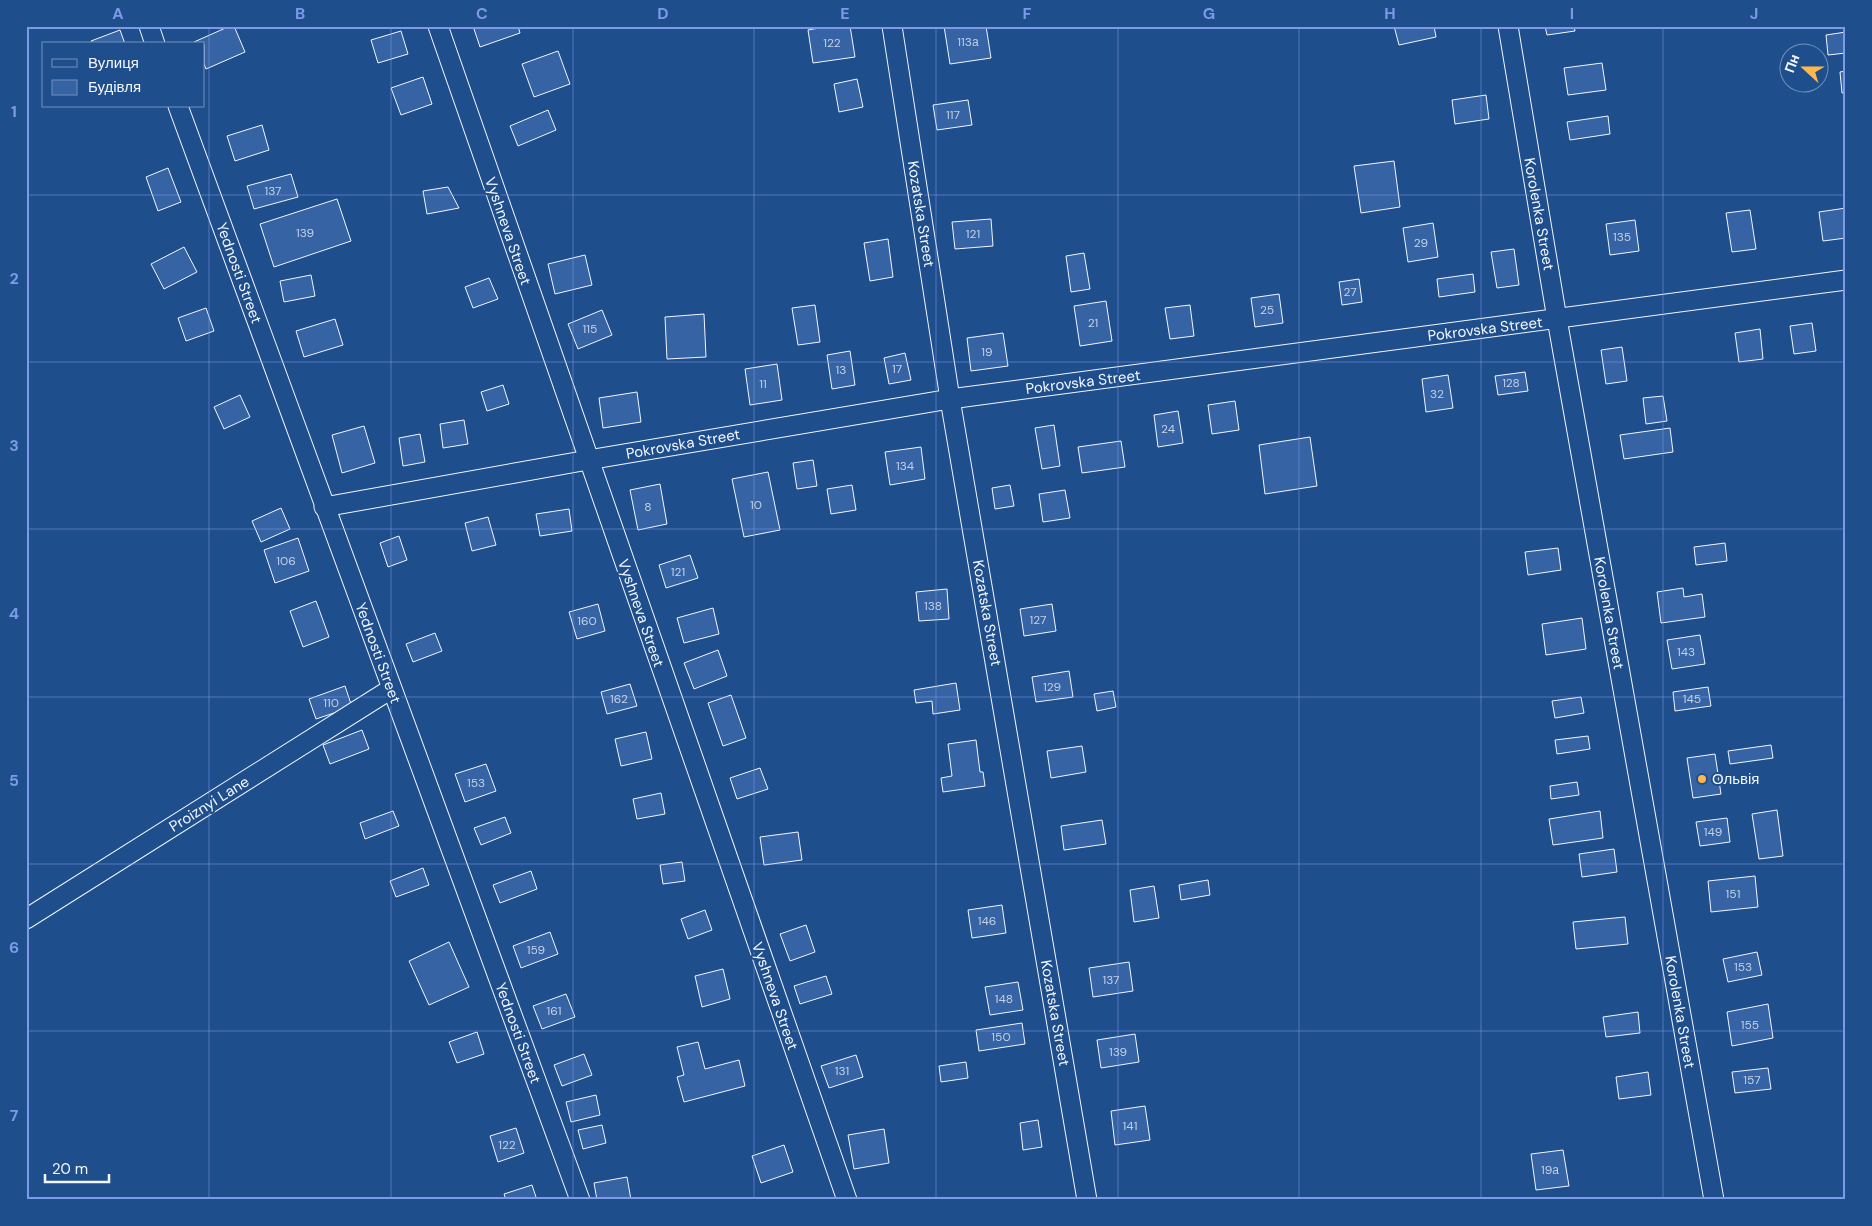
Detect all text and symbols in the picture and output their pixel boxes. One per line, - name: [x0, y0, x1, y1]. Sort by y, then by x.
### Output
- text: A: [112, 3, 124, 24]
- text: B: [295, 3, 305, 24]
- text: C: [476, 3, 488, 24]
- text: D: [657, 3, 669, 24]
- text: E: [840, 3, 850, 24]
- text: F: [1023, 3, 1032, 24]
- text: G: [1203, 3, 1215, 24]
- text: H: [1384, 3, 1396, 24]
- text: I: [1570, 3, 1574, 24]
- text: J: [1750, 3, 1758, 24]
- house number: 113а: [957, 34, 979, 50]
- house number: 122: [823, 35, 841, 51]
- legend: [42, 42, 205, 108]
- north arrow: [1780, 42, 1830, 92]
- text: Пн: [1780, 51, 1804, 75]
- text: Вулиця: [88, 53, 139, 73]
- text: Будівля: [88, 77, 141, 97]
- text: 1: [11, 101, 17, 122]
- house number: 117: [946, 107, 960, 123]
- street label: Korolenka Street: [1519, 156, 1559, 272]
- street label: Kozatska Street: [903, 159, 939, 269]
- street label: Vyshneva Street: [480, 174, 536, 288]
- house number: 137: [264, 183, 282, 199]
- street label: Yednosti Street: [211, 220, 267, 326]
- house number: 139: [296, 225, 314, 241]
- house number: 121: [966, 226, 980, 242]
- house number: 135: [1613, 229, 1631, 245]
- house number: 29: [1414, 235, 1428, 251]
- text: 2: [9, 268, 19, 289]
- house number: 27: [1343, 284, 1357, 300]
- house number: 25: [1260, 302, 1274, 318]
- street label: Pokrovska Street: [1426, 312, 1544, 346]
- house number: 21: [1088, 315, 1098, 331]
- house number: 115: [583, 321, 597, 337]
- house number: 19: [981, 344, 993, 360]
- house number: 17: [892, 361, 902, 377]
- house number: 13: [836, 362, 846, 378]
- street label: Pokrovska Street: [1024, 365, 1142, 399]
- house number: 128: [1502, 375, 1520, 391]
- house number: 11: [759, 376, 767, 392]
- house number: 32: [1430, 386, 1444, 402]
- house number: 24: [1161, 421, 1175, 437]
- street label: Pokrovska Street: [624, 424, 742, 464]
- text: 3: [9, 435, 19, 456]
- house number: 134: [896, 458, 914, 474]
- house number: 10: [750, 497, 762, 513]
- house number: 8: [644, 499, 652, 515]
- house number: 106: [276, 553, 296, 569]
- street label: Korolenka Street: [1589, 555, 1629, 671]
- street label: Vyshneva Street: [613, 556, 669, 670]
- street label: Kozatska Street: [968, 558, 1006, 668]
- house number: 121: [671, 564, 685, 580]
- house number: 138: [924, 598, 942, 614]
- street label: Yednosti Street: [350, 600, 406, 706]
- text: 4: [9, 603, 19, 624]
- house number: 127: [1030, 612, 1046, 628]
- house number: 160: [577, 613, 597, 629]
- house number: 143: [1677, 644, 1695, 660]
- house number: 129: [1043, 679, 1061, 695]
- house number: 162: [610, 691, 628, 707]
- house number: 145: [1683, 691, 1701, 707]
- house number: 110: [323, 695, 339, 711]
- place label: Ольвія: [1712, 769, 1760, 789]
- text: 5: [9, 770, 19, 791]
- street label: Proiznyi Lane: [165, 771, 253, 837]
- marker: Ольвія: [1696, 773, 1708, 785]
- house number: 153: [467, 775, 485, 791]
- house number: 149: [1704, 824, 1722, 840]
- house number: 151: [1726, 886, 1740, 902]
- house number: 146: [978, 913, 996, 929]
- text: 6: [9, 937, 19, 958]
- street label: Vyshneva Street: [747, 939, 803, 1053]
- house number: 159: [527, 942, 545, 958]
- street label: Korolenka Street: [1660, 954, 1700, 1070]
- street label: Kozatska Street: [1036, 958, 1074, 1068]
- house number: 153: [1734, 959, 1752, 975]
- house number: 137: [1102, 972, 1120, 988]
- street label: Yednosti Street: [490, 980, 546, 1086]
- house number: 148: [995, 991, 1013, 1007]
- house number: 161: [546, 1003, 562, 1019]
- house number: 155: [1741, 1017, 1759, 1033]
- house number: 150: [991, 1029, 1011, 1045]
- house number: 139: [1109, 1044, 1127, 1060]
- house number: 131: [835, 1063, 849, 1079]
- house number: 157: [1743, 1072, 1761, 1088]
- text: 7: [10, 1105, 19, 1126]
- house number: 141: [1123, 1118, 1137, 1134]
- house number: 122: [498, 1137, 516, 1153]
- scale bar: [45, 1151, 109, 1183]
- text: 20 m: [52, 1159, 88, 1179]
- house number: 19а: [1541, 1162, 1559, 1178]

